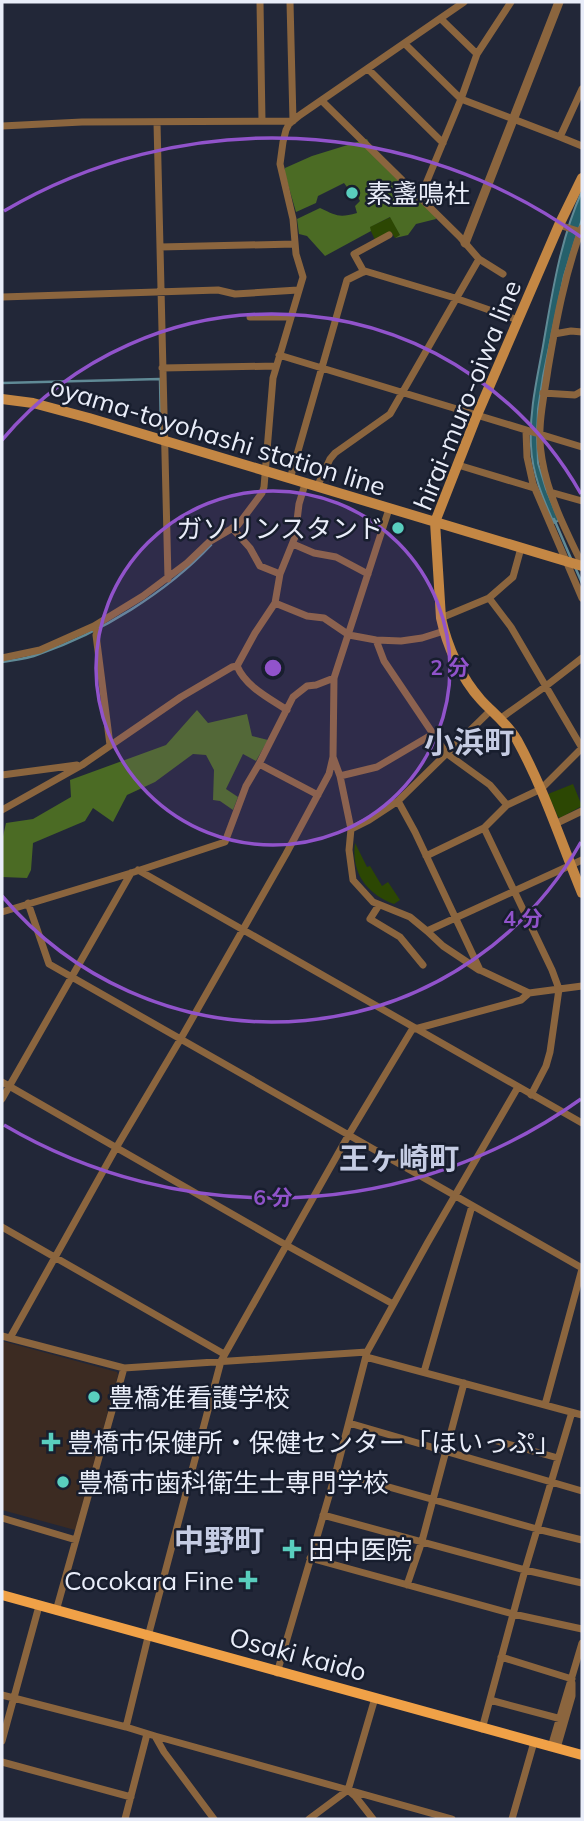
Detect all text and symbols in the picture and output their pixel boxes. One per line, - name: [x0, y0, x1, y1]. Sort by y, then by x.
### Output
- place label: 素盞鳴社: [366, 177, 470, 210]
- marker: 素盞鳴社: [344, 185, 360, 201]
- street label: hirai-muro-oiwa line: [406, 275, 528, 515]
- street label: oyama-toyohashi station line: [46, 369, 390, 503]
- place label: ガソリンスタンド: [177, 512, 384, 545]
- marker: ガソリンスタンド: [390, 520, 406, 536]
- text: 2 分: [430, 654, 470, 680]
- centre of rings: [261, 656, 285, 680]
- district label: 小浜町: [424, 723, 514, 761]
- text: 4 分: [503, 905, 543, 931]
- district label: 王ヶ崎町: [339, 1139, 459, 1177]
- text: 6 分: [253, 1184, 293, 1210]
- place label: 豊橋准看護学校: [108, 1381, 290, 1414]
- marker: 豊橋准看護学校: [86, 1389, 102, 1405]
- place label: 豊橋市保健所・保健センター「ほいっぷ」: [67, 1426, 561, 1459]
- marker: 豊橋市保健所・保健センター「ほいっぷ」: [41, 1432, 61, 1452]
- place label: 豊橋市歯科衛生士専門学校: [77, 1466, 389, 1499]
- marker: 豊橋市歯科衛生士専門学校: [55, 1474, 71, 1490]
- district label: 中野町: [174, 1521, 264, 1559]
- place label: 田中医院: [308, 1533, 412, 1566]
- marker: 田中医院: [282, 1539, 302, 1559]
- place label: Cocokara Fine: [64, 1564, 234, 1597]
- marker: Cocokara Fine: [240, 1572, 256, 1588]
- street label: Osaki kaido: [226, 1620, 370, 1688]

